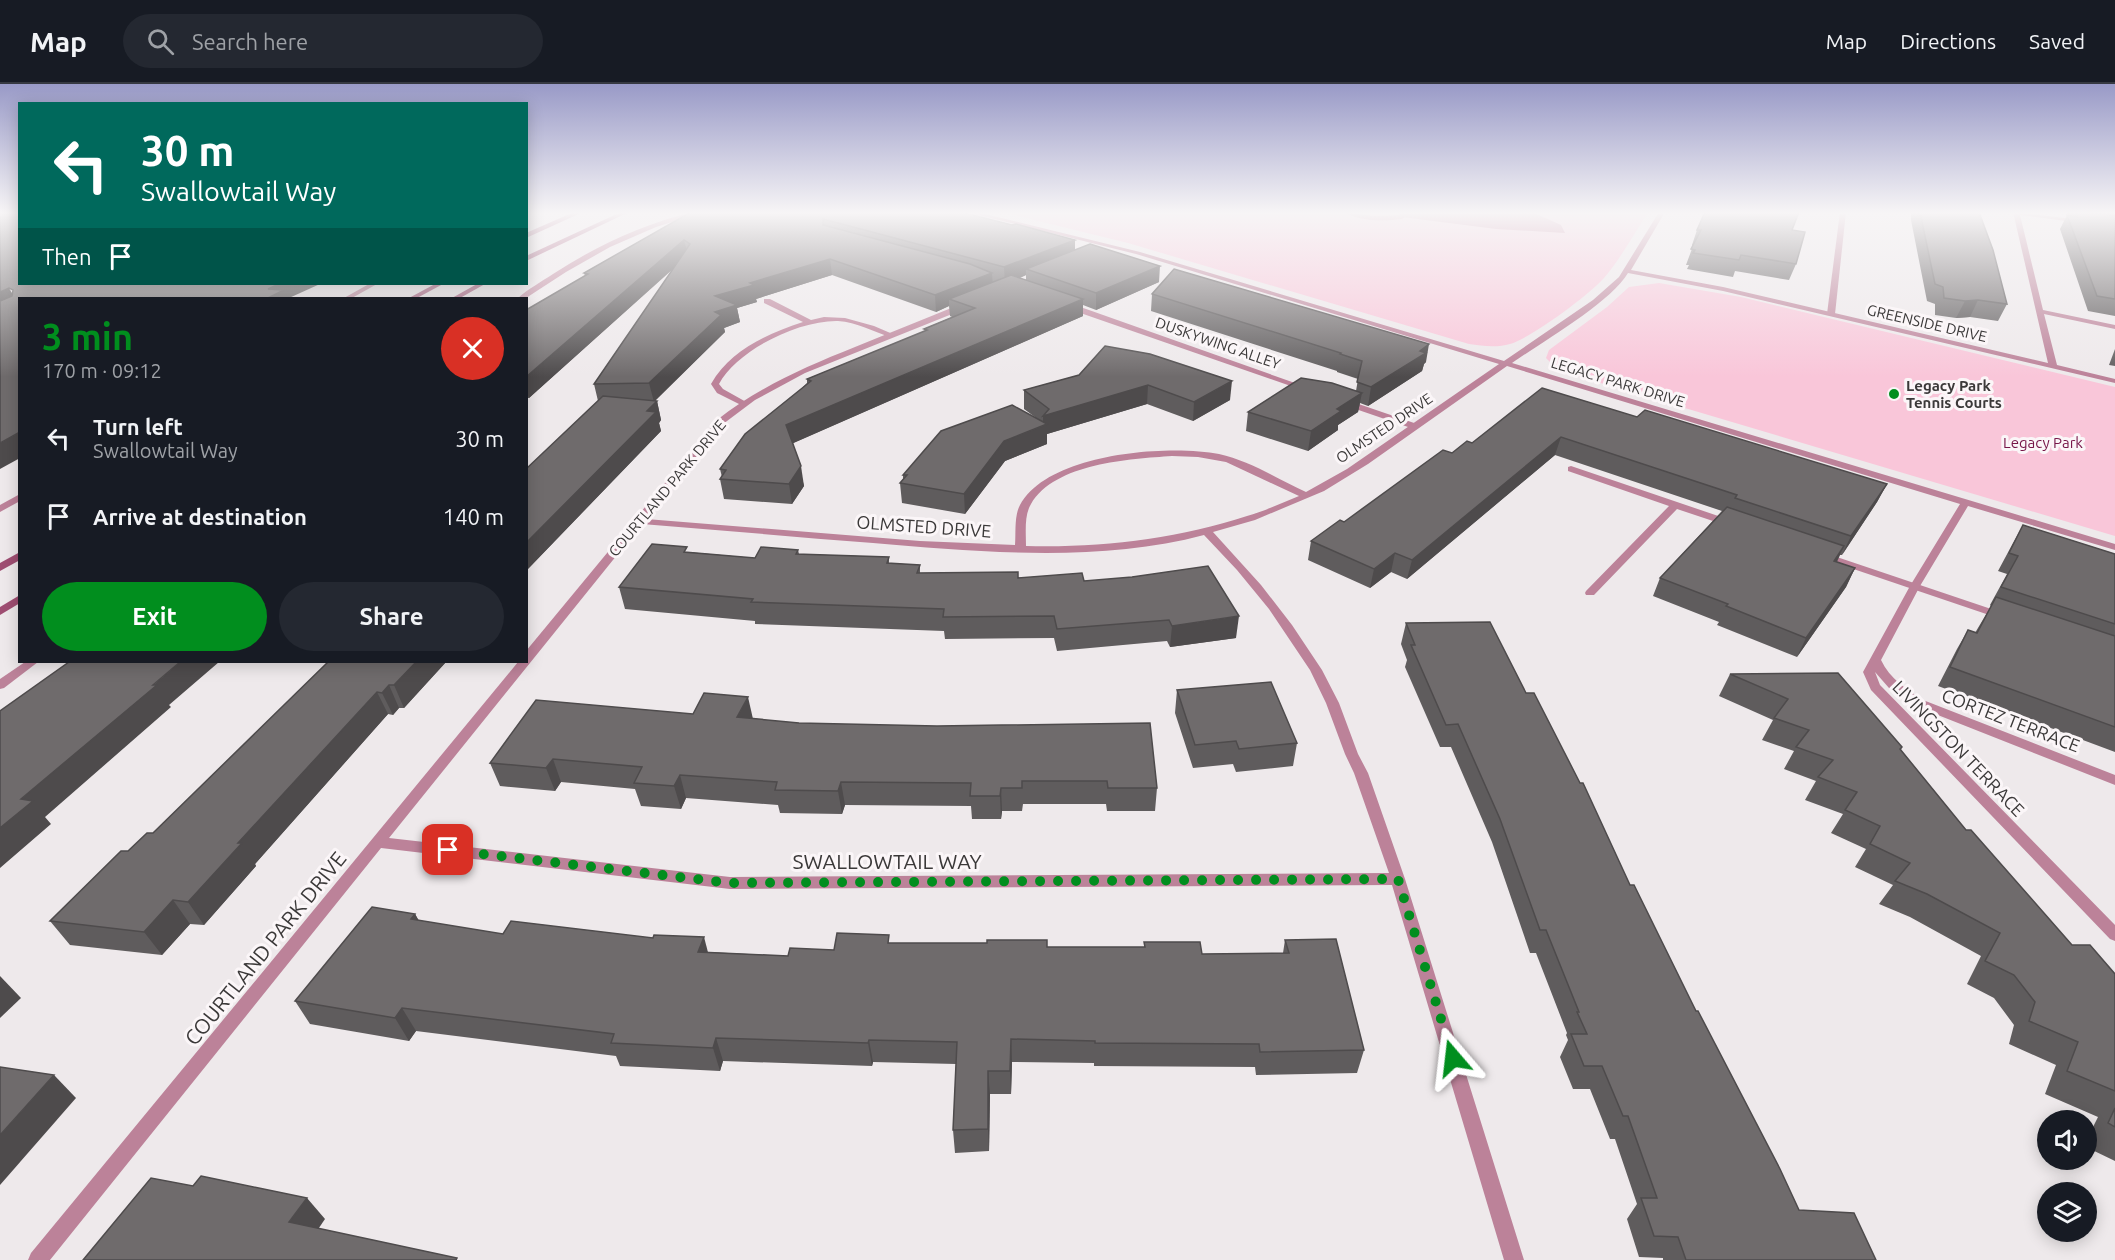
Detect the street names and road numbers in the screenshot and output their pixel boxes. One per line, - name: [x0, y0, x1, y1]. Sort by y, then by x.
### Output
- street label: GREENSIDE DRIVE: [1865, 301, 1989, 345]
- street label: DUSKYWING ALLEY: [1153, 314, 1283, 372]
- street label: LEGACY PARK DRIVE: [1549, 354, 1687, 410]
- street label: OLMSTED DRIVE: [1333, 389, 1435, 467]
- street label: COURTLAND PARK DRIVE: [605, 416, 729, 560]
- street label: OLMSTED DRIVE: [856, 511, 992, 541]
- street label: LIVINGSTON TERRACE: [1889, 676, 2029, 820]
- street label: CORTEZ TERRACE: [1939, 684, 2083, 756]
- street label: COURTLAND PARK DRIVE: [180, 846, 350, 1050]
- street label: SWALLOWTAIL WAY: [792, 849, 982, 873]

